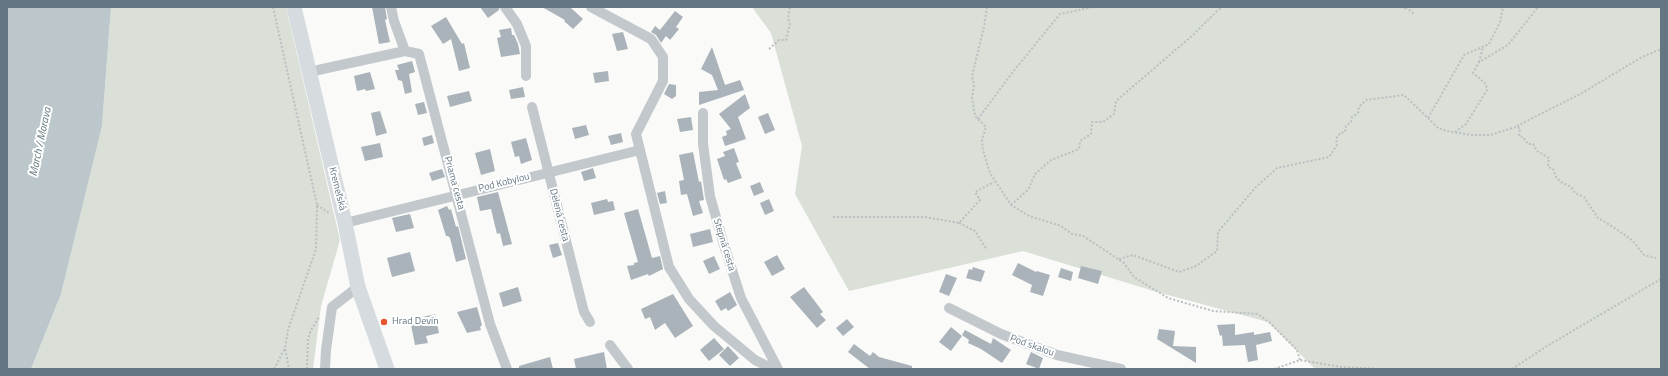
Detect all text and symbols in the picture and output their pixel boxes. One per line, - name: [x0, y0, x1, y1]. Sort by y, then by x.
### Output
- water label: March / Morava: [27, 106, 55, 178]
- street label: Priama cesta: [441, 155, 467, 211]
- street label: Kremeľská: [326, 166, 348, 212]
- street label: Pod Kobylou: [477, 171, 531, 195]
- street label: Delená cesta: [547, 187, 571, 243]
- street label: Stepná cesta: [710, 217, 738, 273]
- place label: Hrad Devín: [392, 316, 438, 328]
- marker: Hrad Devín: [379, 317, 389, 327]
- street label: Pod skalou: [1008, 332, 1056, 360]

